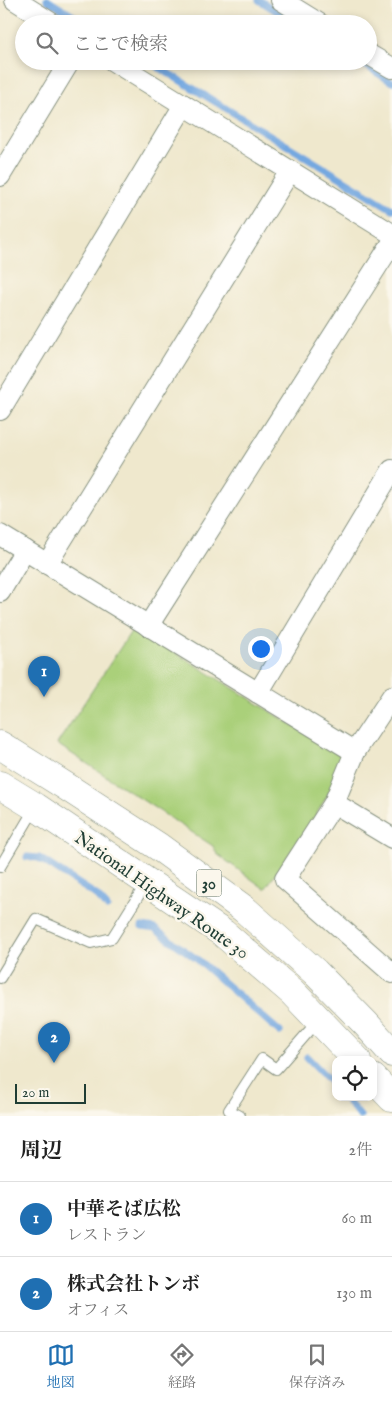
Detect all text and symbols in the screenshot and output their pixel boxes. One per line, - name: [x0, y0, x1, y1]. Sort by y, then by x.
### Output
- search box: [15, 15, 377, 70]
- icon: search: [33, 29, 61, 57]
- text: ここで検索: [73, 33, 168, 57]
- your location: [248, 636, 274, 662]
- pin: 1: [28, 656, 60, 697]
- street label: National Highway Route 30: [69, 827, 253, 965]
- road number: 30: [196, 870, 222, 896]
- pin: 2: [38, 1022, 70, 1063]
- map controls: [332, 1056, 377, 1101]
- button: locate: [332, 1056, 377, 1101]
- scale bar: [15, 1081, 86, 1104]
- text: 20 m: [22, 1084, 49, 1102]
- text: 周辺: [20, 1138, 62, 1165]
- text: 2件: [348, 1141, 372, 1161]
- text: 中華そば広松: [67, 1198, 181, 1222]
- text: 1: [33, 1209, 39, 1229]
- text: 60 m: [342, 1209, 372, 1229]
- text: レストラン: [67, 1226, 147, 1246]
- text: 株式会社トンボ: [67, 1273, 200, 1297]
- text: 2: [32, 1284, 40, 1304]
- text: 130 m: [336, 1284, 372, 1304]
- text: オフィス: [67, 1301, 129, 1321]
- tab: 地図: [47, 1341, 75, 1392]
- tab: 経路: [168, 1341, 196, 1392]
- tab: 保存済み: [289, 1341, 345, 1392]

